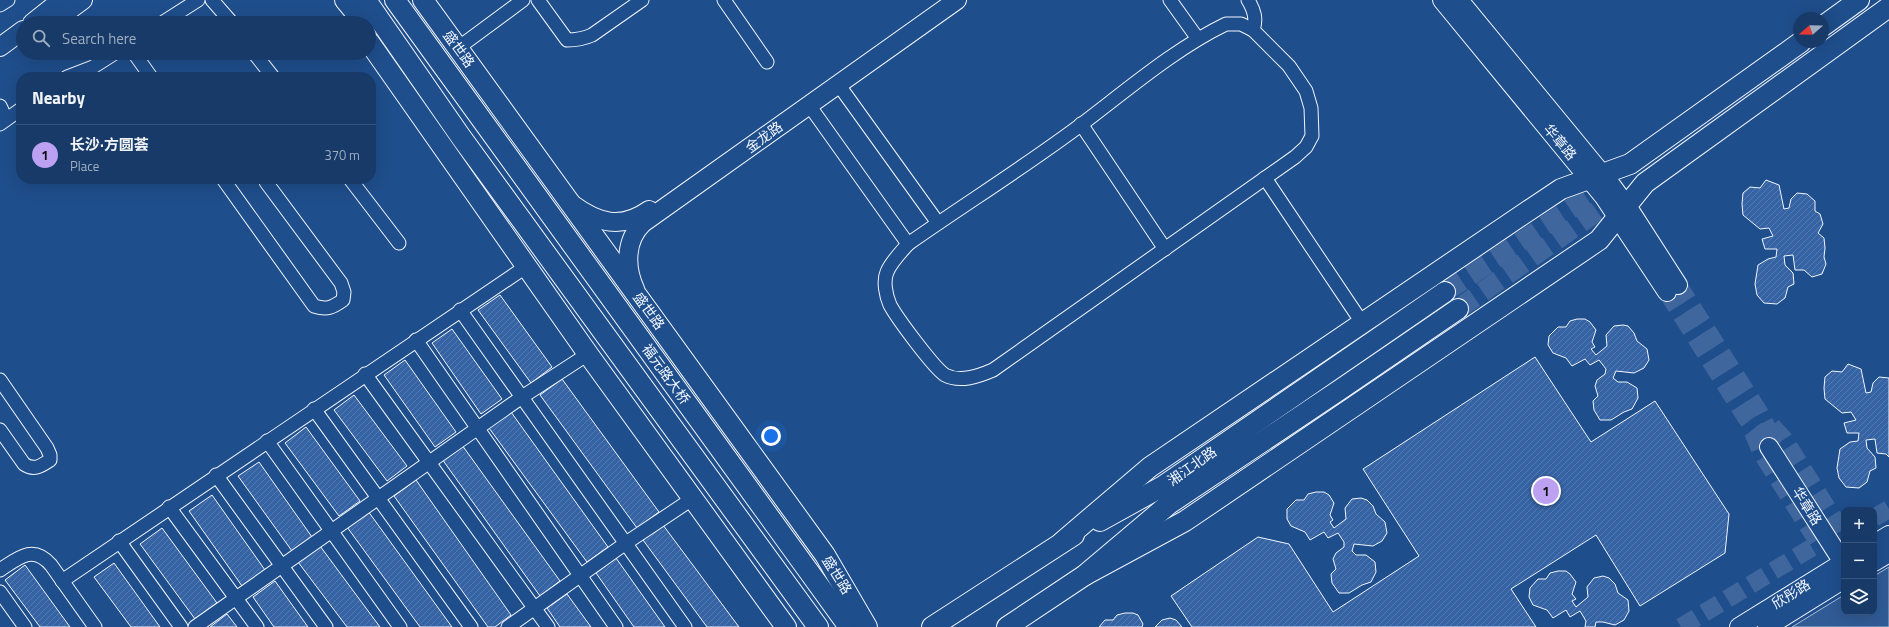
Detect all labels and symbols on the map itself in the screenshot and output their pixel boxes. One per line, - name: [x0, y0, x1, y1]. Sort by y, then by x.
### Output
- north arrow: [1793, 12, 1829, 48]
- street label: 盛世路: [439, 26, 480, 72]
- street label: 金龙路: [741, 116, 787, 157]
- street label: 华章路: [1539, 119, 1582, 165]
- street label: 盛世路: [629, 288, 670, 334]
- street label: 福元路大桥: [637, 339, 695, 408]
- your location: [761, 426, 781, 446]
- street label: 湘江北路: [1163, 441, 1221, 490]
- pin: 1: [1533, 476, 1559, 506]
- street label: 华章路: [1787, 482, 1827, 529]
- street label: 盛世路: [817, 551, 857, 598]
- street label: 欣彤路: [1767, 574, 1814, 614]

